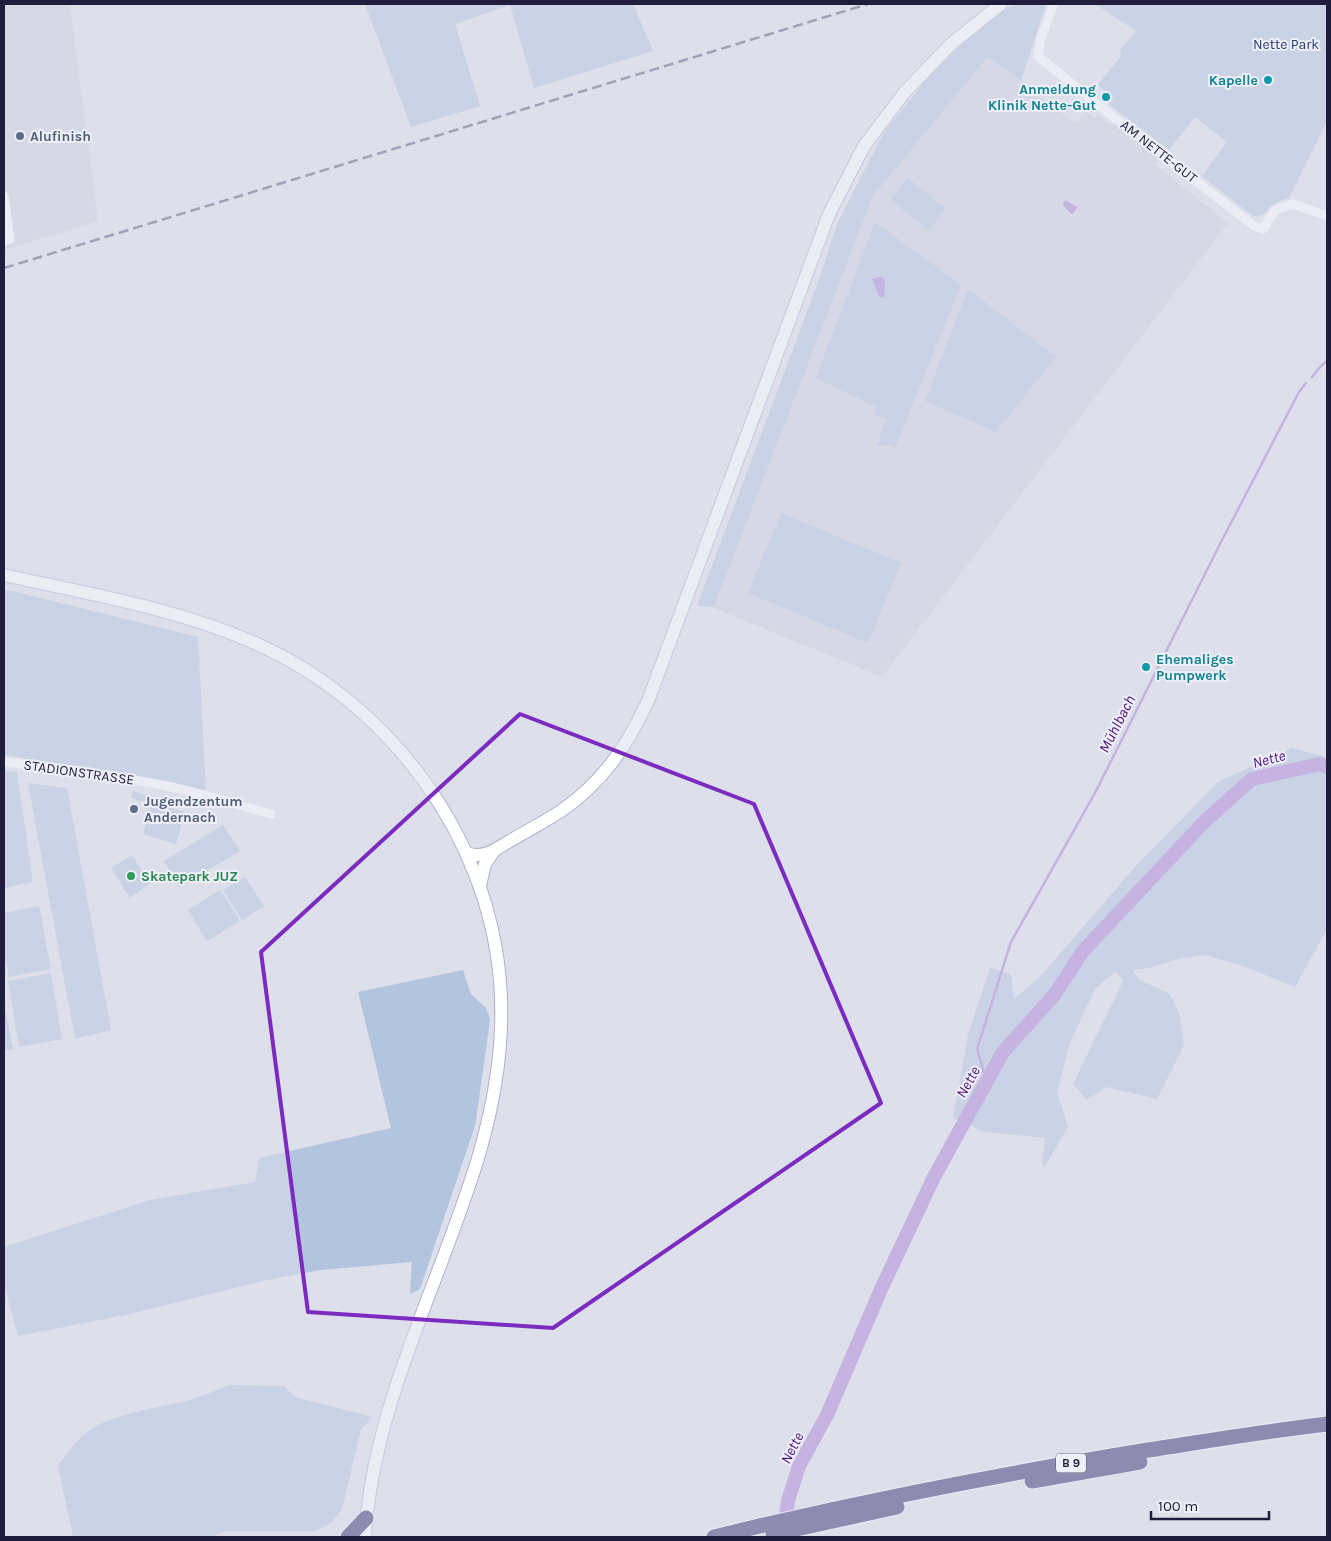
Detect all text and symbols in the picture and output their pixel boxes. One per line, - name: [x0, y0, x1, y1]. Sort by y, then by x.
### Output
- park label: Nette Park: [1253, 36, 1319, 53]
- place label: Kapelle: [1209, 72, 1258, 89]
- marker: Kapelle: [1262, 74, 1274, 86]
- place label: Anmeldung Klinik Nette-Gut: [988, 81, 1096, 114]
- marker: Anmeldung Klinik Nette-Gut: [1100, 91, 1112, 103]
- street label: AM NETTE-GUT: [1117, 116, 1200, 187]
- place label: Alufinish: [30, 128, 91, 145]
- marker: Alufinish: [14, 130, 26, 142]
- place label: Ehemaliges Pumpwerk: [1156, 651, 1234, 684]
- marker: Ehemaliges Pumpwerk: [1140, 661, 1152, 673]
- water label: Mühlbach: [1095, 692, 1139, 756]
- water label: Nette: [1251, 746, 1287, 772]
- street label: STADIONSTRASSE: [22, 756, 135, 789]
- place label: Jugendzentum Andernach: [144, 793, 243, 826]
- marker: Jugendzentum Andernach: [128, 803, 140, 815]
- place label: Skatepark JUZ: [141, 868, 238, 885]
- marker: Skatepark JUZ: [125, 870, 137, 882]
- water label: Nette: [952, 1063, 984, 1101]
- water label: Nette: [776, 1429, 808, 1467]
- road number: B 9: [1056, 1454, 1086, 1472]
- scale bar: [1151, 1488, 1268, 1520]
- text: 100 m: [1158, 1497, 1198, 1515]

